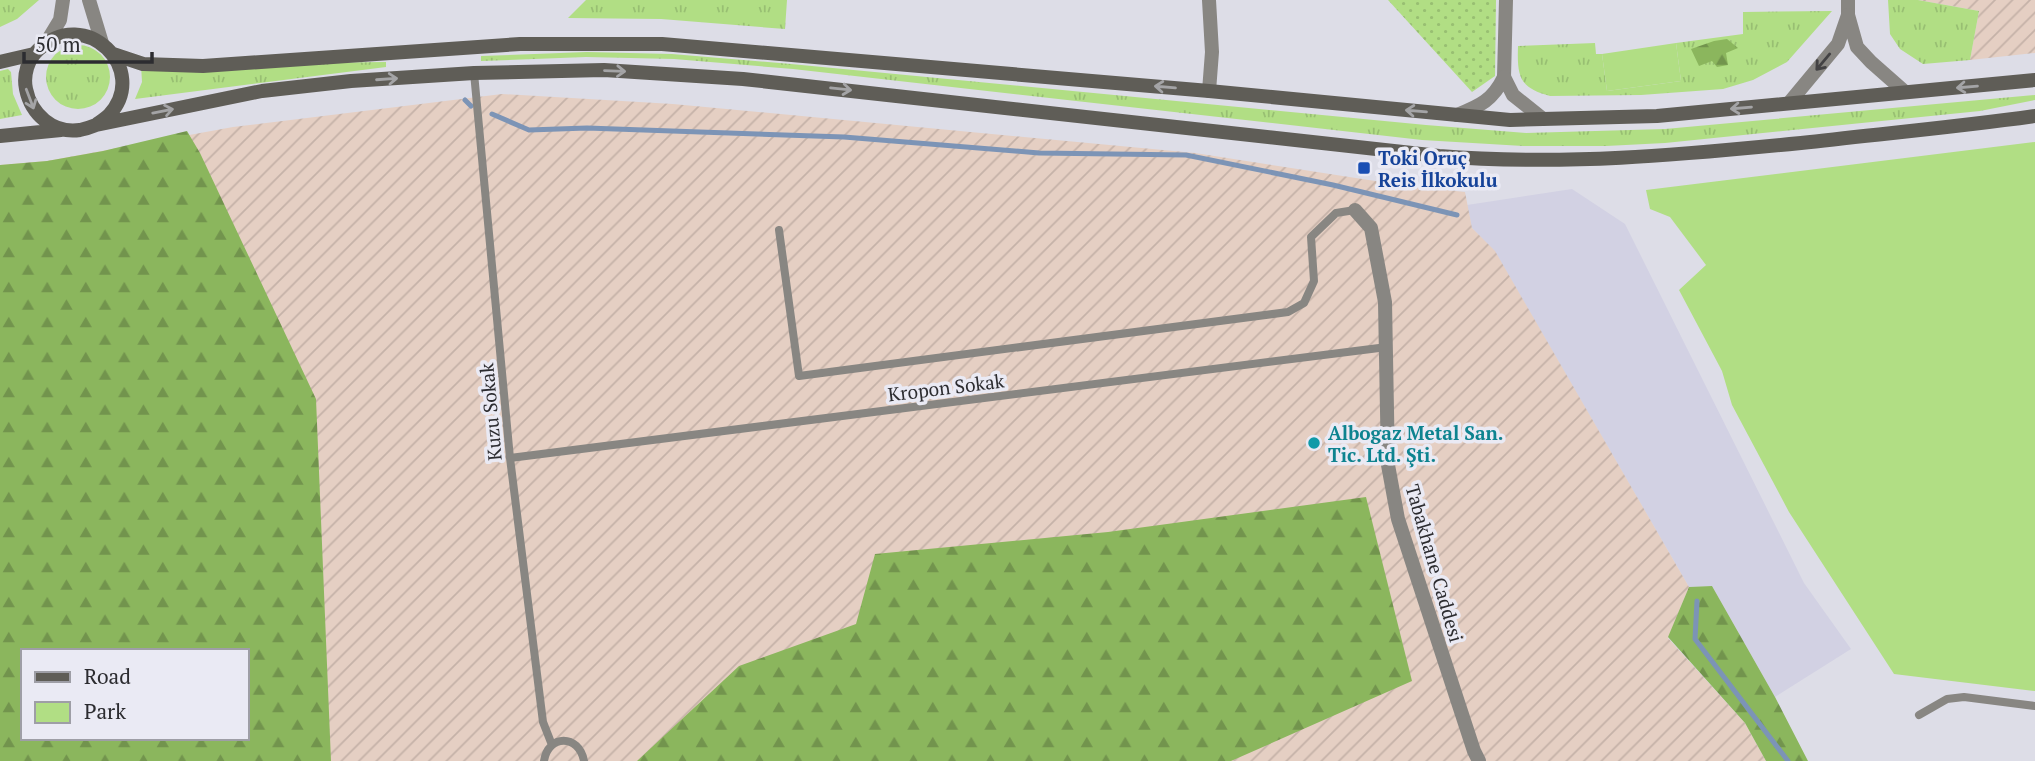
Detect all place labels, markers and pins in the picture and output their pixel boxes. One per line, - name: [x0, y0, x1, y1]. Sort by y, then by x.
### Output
- place label: Toki Oruç Reis İlkokulu: [1378, 145, 1498, 192]
- marker: Toki Oruç Reis İlkokulu: [1356, 160, 1372, 176]
- place label: Albogaz Metal San. Tic. Ltd. Şti.: [1328, 420, 1503, 468]
- marker: Albogaz Metal San. Tic. Ltd. Şti.: [1306, 435, 1322, 451]

